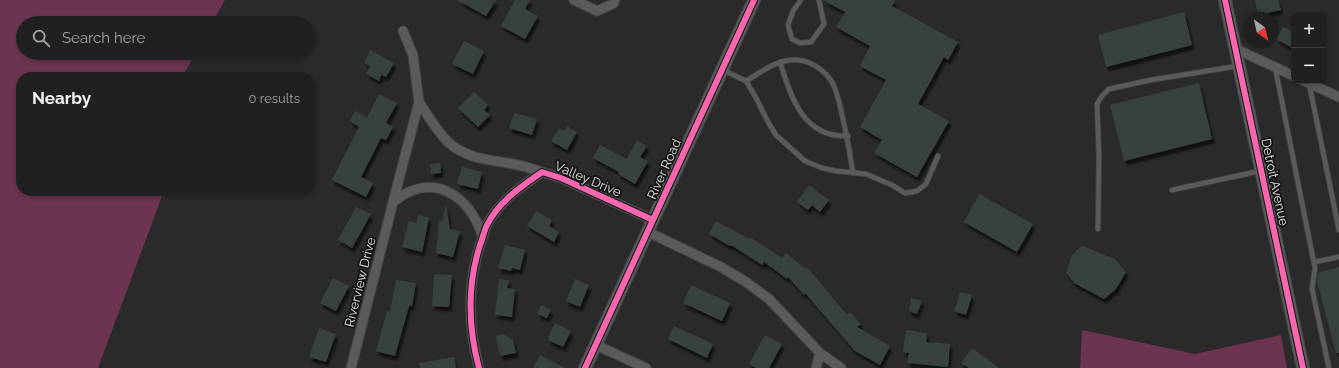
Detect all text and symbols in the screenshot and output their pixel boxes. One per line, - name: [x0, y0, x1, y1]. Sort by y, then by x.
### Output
- north arrow: [1243, 12, 1279, 48]
- map controls: [1291, 12, 1327, 84]
- button: +: [1291, 12, 1327, 48]
- search box: [16, 16, 316, 60]
- icon: search: [30, 27, 52, 49]
- text: Search here: [62, 29, 145, 47]
- button: −: [1291, 48, 1327, 84]
- text: Nearby: [32, 88, 91, 108]
- text: 0 results: [249, 91, 300, 106]
- street label: River Road: [644, 137, 684, 201]
- street label: Detroit Avenue: [1258, 137, 1292, 227]
- street label: Valley Drive: [552, 158, 624, 200]
- street label: Riverview Drive: [342, 235, 378, 328]

